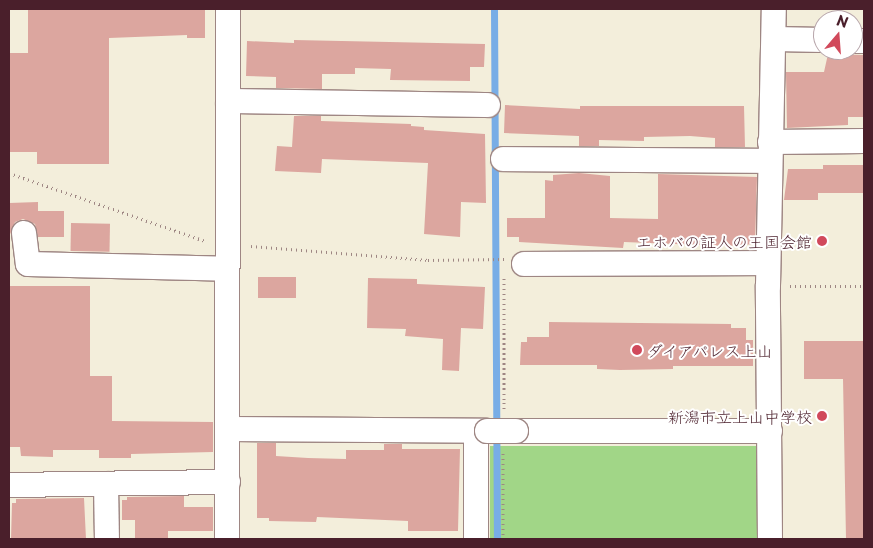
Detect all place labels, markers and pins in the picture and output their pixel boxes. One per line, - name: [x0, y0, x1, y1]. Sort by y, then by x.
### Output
- place label: エホバの証人の王国会館: [636, 231, 812, 251]
- marker: エホバの証人の王国会館: [816, 235, 828, 247]
- place label: ダイアパレス上山: [647, 340, 775, 360]
- marker: ダイアパレス上山: [631, 344, 643, 356]
- place label: 新潟市立上山中学校: [668, 406, 812, 426]
- marker: 新潟市立上山中学校: [816, 410, 828, 422]

